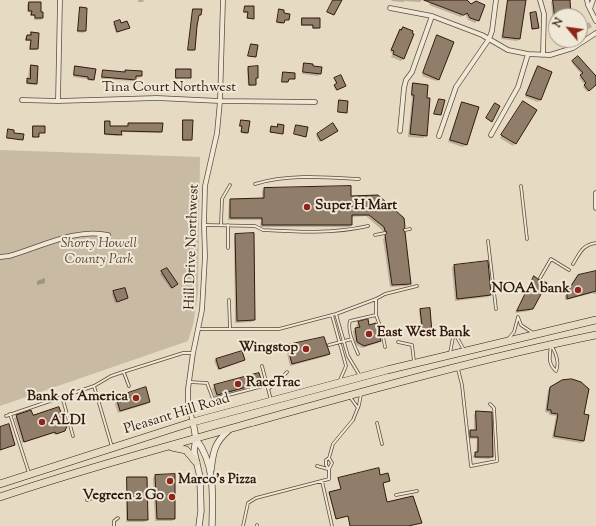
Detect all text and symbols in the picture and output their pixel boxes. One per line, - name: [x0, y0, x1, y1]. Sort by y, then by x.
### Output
- north arrow: [548, 8, 588, 48]
- text: N: [549, 15, 568, 30]
- street label: Tina Court Northwest: [102, 81, 236, 97]
- street label: Hill Drive Northwest: [182, 184, 204, 310]
- place label: Super H Mart: [315, 199, 397, 215]
- marker: Super H Mart: [302, 202, 312, 212]
- park label: Shorty Howell County Park: [61, 237, 137, 270]
- place label: NOAA bank: [492, 282, 570, 298]
- marker: NOAA bank: [573, 285, 583, 295]
- place label: East West Bank: [377, 326, 470, 342]
- marker: East West Bank: [364, 329, 374, 339]
- place label: Wingstop: [239, 341, 298, 357]
- marker: Wingstop: [301, 344, 311, 354]
- place label: RaceTrac: [246, 376, 300, 392]
- marker: RaceTrac: [233, 379, 243, 389]
- place label: Bank of America: [27, 390, 128, 406]
- street label: Pleasant Hill Road: [122, 391, 232, 439]
- marker: Bank of America: [131, 393, 141, 403]
- place label: ALDI: [50, 414, 85, 430]
- marker: ALDI: [37, 417, 47, 427]
- place label: Marco's Pizza: [178, 473, 256, 489]
- marker: Marco's Pizza: [165, 476, 175, 486]
- place label: Vegreen 2 Go: [83, 489, 164, 505]
- marker: Vegreen 2 Go: [167, 492, 177, 502]

